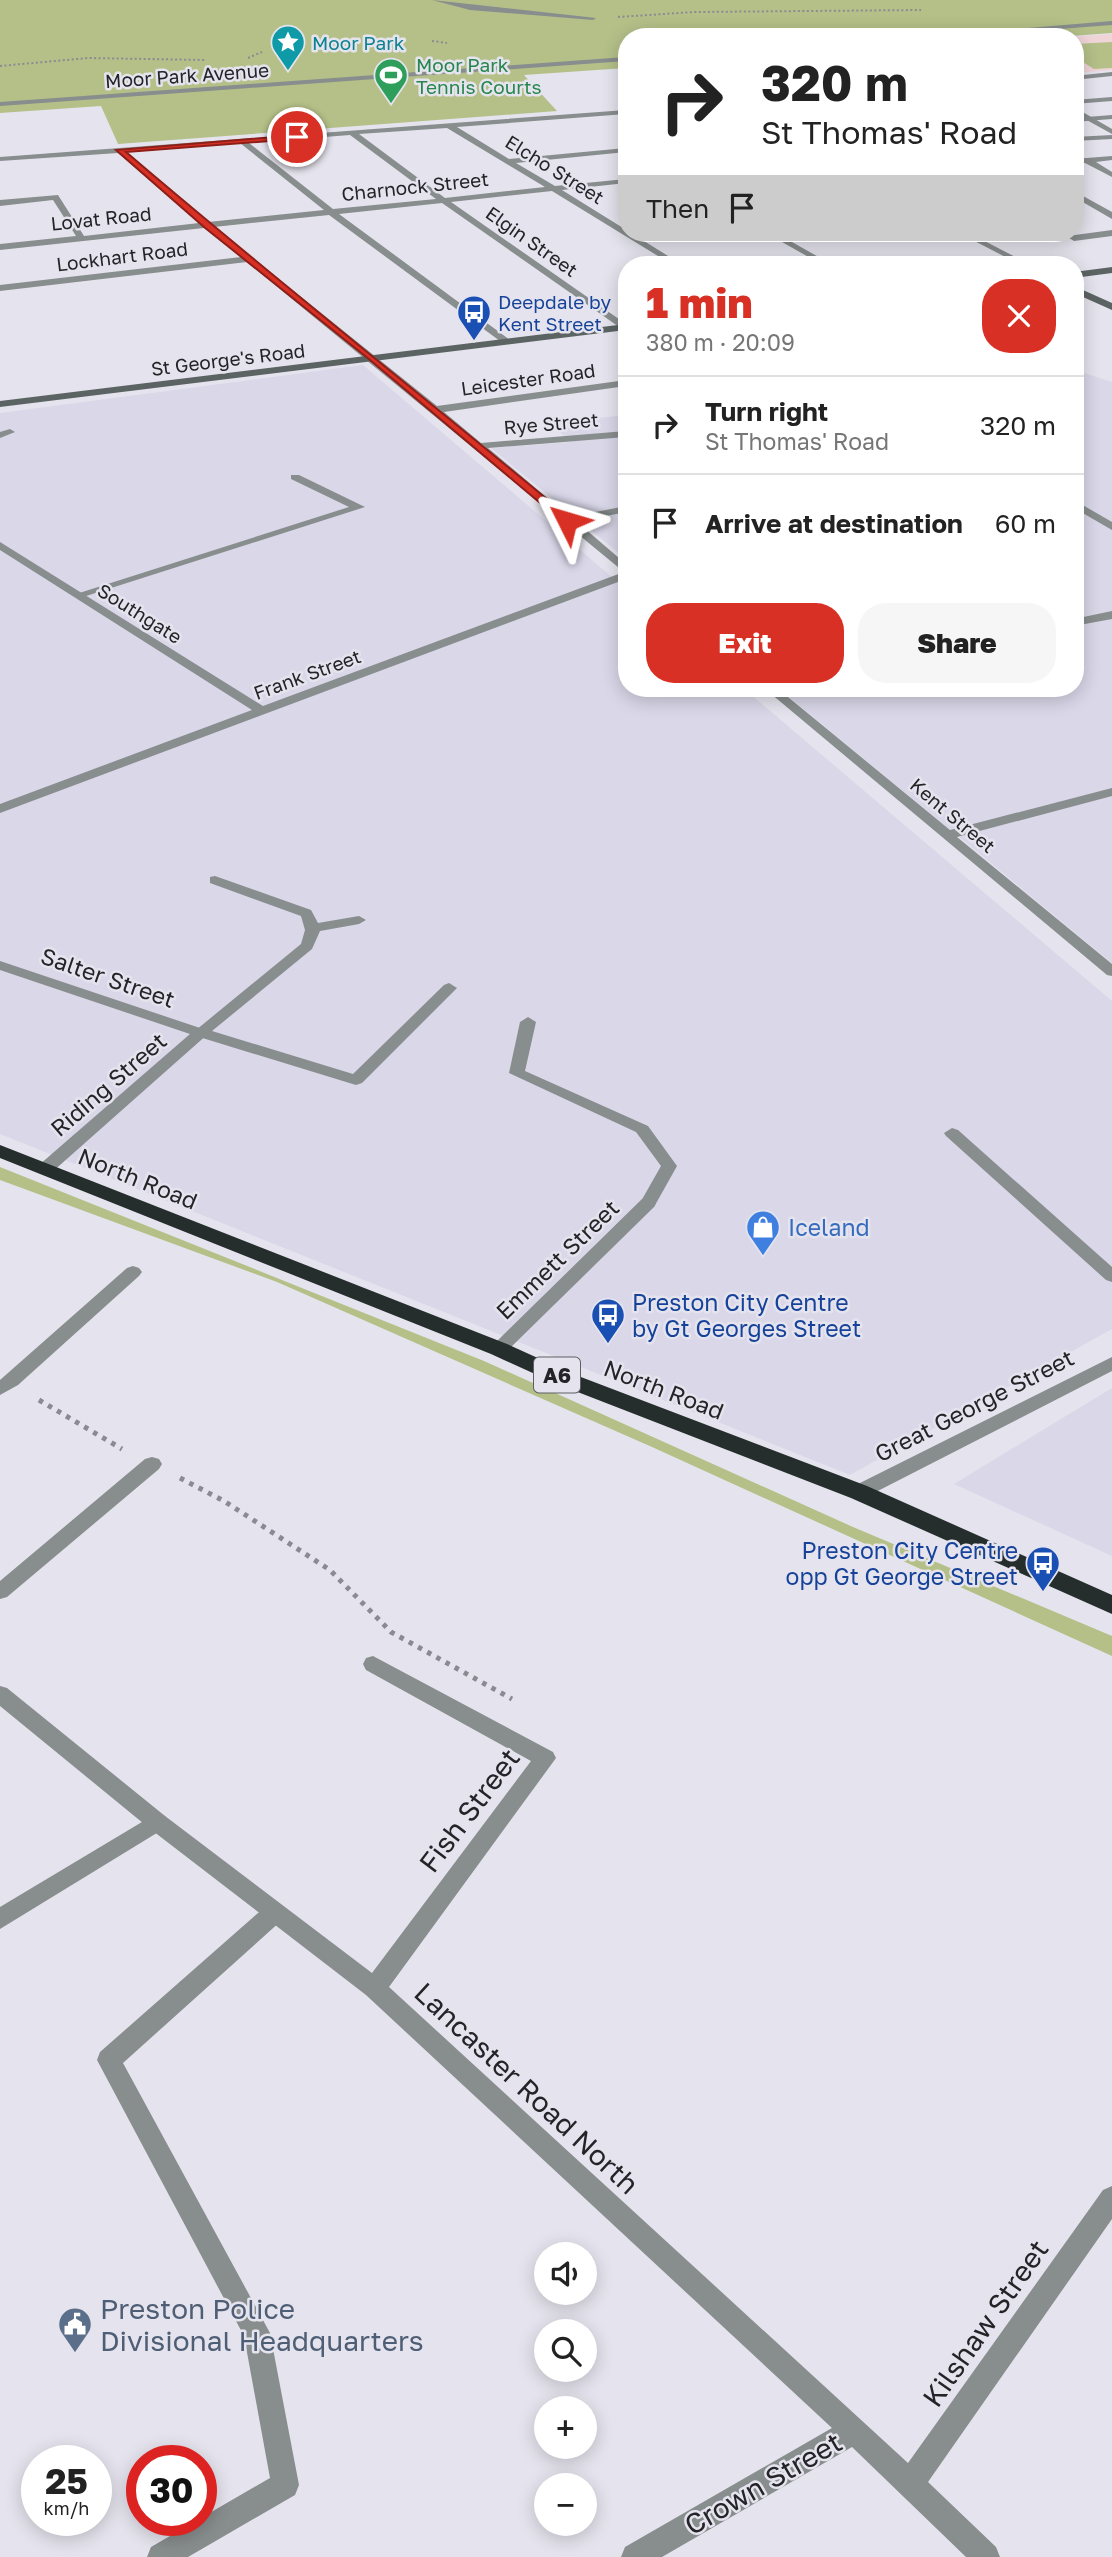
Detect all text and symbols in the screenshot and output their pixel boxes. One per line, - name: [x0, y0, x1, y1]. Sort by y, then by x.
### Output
- place icon: Moor Park: [269, 23, 307, 72]
- place label: Moor Park: [312, 31, 405, 54]
- place label: Moor Park Tennis Courts: [416, 53, 542, 98]
- text: 320 m: [761, 53, 908, 112]
- sports icon: Moor Park Tennis Courts: [372, 56, 410, 105]
- icon: right: [646, 56, 737, 147]
- street label: Moor Park Avenue: [104, 58, 270, 92]
- pin: [267, 107, 327, 167]
- text: St Thomas' Road: [761, 113, 1017, 151]
- icon: arrive: [278, 118, 316, 156]
- street label: Elcho Street: [501, 130, 609, 208]
- street label: Charnock Street: [340, 167, 490, 205]
- icon: arrive: [723, 189, 761, 227]
- text: Then: [646, 193, 709, 224]
- street label: Lovat Road: [49, 201, 153, 235]
- street label: Elgin Street: [482, 201, 582, 281]
- street label: Lockhart Road: [55, 237, 189, 275]
- text: 1 min: [646, 277, 753, 327]
- button: close: [982, 279, 1056, 353]
- place label: Deepdale by Kent Street: [498, 290, 611, 335]
- bus stop icon: Deepdale by Kent Street: [455, 293, 493, 342]
- text: 380 m · 20:09: [646, 328, 795, 356]
- street label: St George's Road: [150, 338, 306, 380]
- street label: Leicester Road: [459, 358, 597, 400]
- text: Turn right: [705, 396, 828, 427]
- icon: right: [646, 406, 684, 444]
- street label: Rye Street: [503, 407, 599, 439]
- text: 320 m: [980, 410, 1056, 441]
- text: St Thomas' Road: [705, 427, 889, 455]
- position arrow: [530, 484, 604, 558]
- icon: arrive: [646, 504, 684, 542]
- text: Arrive at destination: [705, 508, 963, 539]
- text: 60 m: [995, 508, 1056, 539]
- street label: Southgate: [94, 578, 186, 648]
- button: Exit: [646, 603, 844, 683]
- button: Share: [858, 603, 1056, 683]
- street label: Frank Street: [250, 644, 364, 704]
- street label: Kent Street: [906, 773, 1000, 857]
- street label: Salter Street: [37, 941, 179, 1013]
- street label: Riding Street: [44, 1026, 172, 1142]
- street label: North Road: [74, 1141, 202, 1215]
- street label: Emmett Street: [490, 1193, 624, 1325]
- shop icon: Iceland: [744, 1208, 782, 1257]
- place label: Iceland: [788, 1213, 870, 1241]
- place label: Preston City Centre by Gt Georges Street: [632, 1288, 861, 1342]
- bus stop icon: Preston City Centre by Gt Georges Street: [589, 1296, 627, 1345]
- street label: Great George Street: [870, 1343, 1078, 1467]
- street label: North Road: [600, 1353, 728, 1425]
- road number: A6: [534, 1358, 580, 1392]
- place label: Preston City Centre opp Gt George Street: [786, 1536, 1018, 1590]
- bus stop icon: Preston City Centre opp Gt George Street: [1024, 1544, 1062, 1593]
- street label: Fish Street: [412, 1742, 526, 1878]
- street label: Lancaster Road North: [408, 1976, 646, 2200]
- street label: Kilshaw Street: [915, 2233, 1055, 2413]
- map controls: [534, 2242, 597, 2536]
- button: sound: [534, 2242, 597, 2305]
- place label: Preston Police Divisional Headquarters: [100, 2292, 424, 2357]
- public building icon: Preston Police Divisional Headquarters: [56, 2305, 94, 2354]
- button: search: [534, 2319, 597, 2382]
- button: +: [534, 2396, 597, 2459]
- street label: Crown Street: [679, 2425, 847, 2541]
- speed limit sign: 30: [126, 2445, 217, 2536]
- text: 25: [45, 2460, 88, 2502]
- button: −: [534, 2473, 597, 2536]
- text: km/h: [44, 2497, 89, 2519]

